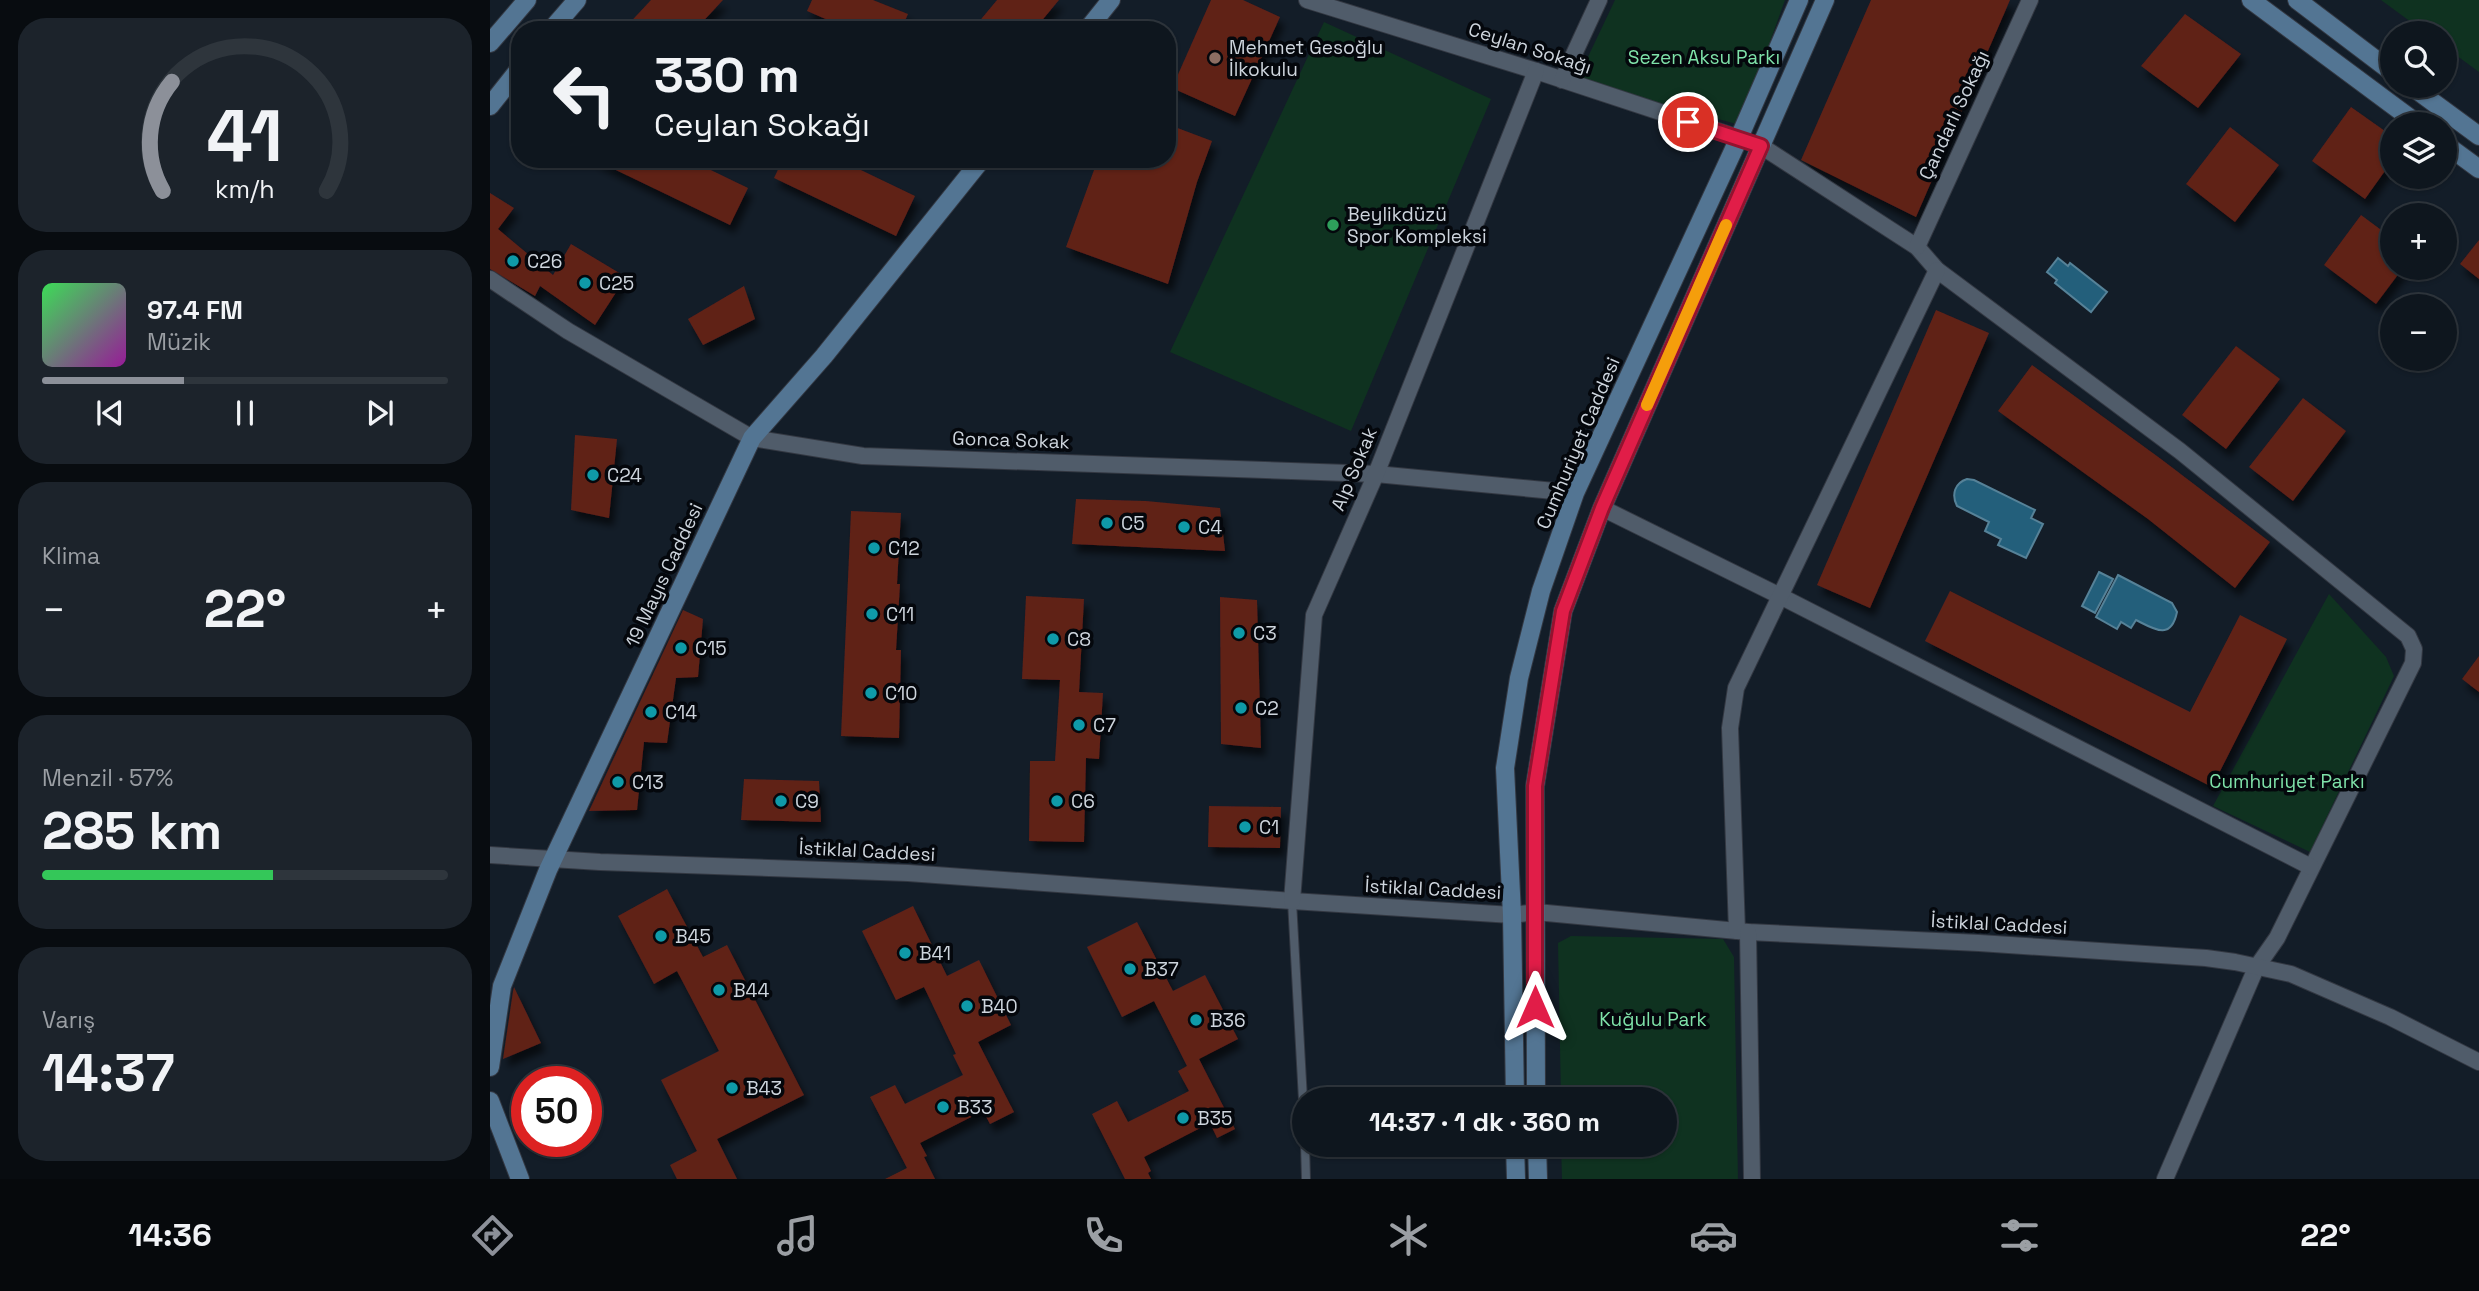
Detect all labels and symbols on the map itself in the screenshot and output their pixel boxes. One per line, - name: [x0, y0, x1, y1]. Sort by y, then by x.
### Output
- street label: Ceylan Sokağı: [1465, 16, 1595, 80]
- place label: Mehmet Gesoğlu İlkokulu: [1229, 35, 1383, 82]
- park label: Sezen Aksu Parkı: [1628, 45, 1780, 70]
- street label: Çandarlı Sokağı: [1913, 46, 1995, 184]
- marker: Mehmet Gesoğlu İlkokulu: [1207, 50, 1223, 66]
- pin: [1658, 92, 1718, 152]
- place label: Beylikdüzü Spor Kompleksi: [1347, 202, 1487, 249]
- marker: Beylikdüzü Spor Kompleksi: [1325, 217, 1341, 233]
- place label: C26: [527, 249, 562, 274]
- marker: C26: [505, 253, 521, 269]
- place label: C25: [599, 271, 634, 296]
- marker: C25: [577, 275, 593, 291]
- street label: Cumhuriyet Caddesi: [1530, 353, 1626, 533]
- street label: Alp Sokak: [1325, 423, 1383, 515]
- street label: Gonca Sokak: [952, 425, 1070, 455]
- place label: C24: [607, 463, 642, 488]
- marker: C24: [585, 467, 601, 483]
- street label: 19 Mayıs Caddesi: [620, 499, 708, 651]
- place label: C5: [1121, 511, 1145, 536]
- marker: C5: [1099, 515, 1115, 531]
- place label: C4: [1198, 515, 1222, 540]
- marker: C4: [1176, 519, 1192, 535]
- place label: C12: [888, 536, 920, 561]
- marker: C12: [866, 540, 882, 556]
- place label: C11: [886, 602, 914, 627]
- marker: C11: [864, 606, 880, 622]
- place label: C3: [1253, 621, 1277, 646]
- marker: C3: [1231, 625, 1247, 641]
- place label: C8: [1067, 627, 1091, 652]
- marker: C8: [1045, 631, 1061, 647]
- place label: C15: [695, 636, 727, 661]
- marker: C15: [673, 640, 689, 656]
- place label: C10: [885, 681, 917, 706]
- marker: C10: [863, 685, 879, 701]
- place label: C2: [1255, 696, 1279, 721]
- place label: C14: [665, 700, 697, 725]
- marker: C2: [1233, 700, 1249, 716]
- marker: C14: [643, 704, 659, 720]
- place label: C7: [1093, 713, 1116, 738]
- marker: C7: [1071, 717, 1087, 733]
- park label: Cumhuriyet Parkı: [2209, 769, 2365, 794]
- place label: C13: [632, 770, 664, 795]
- marker: C13: [610, 774, 626, 790]
- place label: C9: [795, 789, 819, 814]
- place label: C6: [1071, 789, 1095, 814]
- marker: C9: [773, 793, 789, 809]
- marker: C6: [1049, 793, 1065, 809]
- place label: C1: [1259, 815, 1279, 840]
- marker: C1: [1237, 819, 1253, 835]
- street label: İstiklal Caddesi: [798, 835, 936, 867]
- street label: İstiklal Caddesi: [1364, 873, 1502, 905]
- street label: İstiklal Caddesi: [1930, 908, 2068, 940]
- place label: B45: [675, 924, 711, 949]
- marker: B45: [653, 928, 669, 944]
- place label: B41: [919, 941, 951, 966]
- marker: B41: [897, 945, 913, 961]
- place label: B37: [1144, 957, 1179, 982]
- marker: B37: [1122, 961, 1138, 977]
- position arrow: [1498, 970, 1572, 1044]
- place label: B44: [733, 978, 769, 1003]
- marker: B44: [711, 982, 727, 998]
- place label: B40: [981, 994, 1018, 1019]
- marker: B40: [959, 998, 975, 1014]
- park label: Kuğulu Park: [1599, 1007, 1707, 1032]
- place label: B36: [1210, 1008, 1246, 1033]
- marker: B36: [1188, 1012, 1204, 1028]
- speed limit sign: 50: [511, 1066, 602, 1157]
- place label: B43: [746, 1076, 782, 1101]
- marker: B43: [724, 1080, 740, 1096]
- place label: B33: [957, 1095, 993, 1120]
- marker: B33: [935, 1099, 951, 1115]
- place label: B35: [1197, 1106, 1232, 1131]
- marker: B35: [1175, 1110, 1191, 1126]

